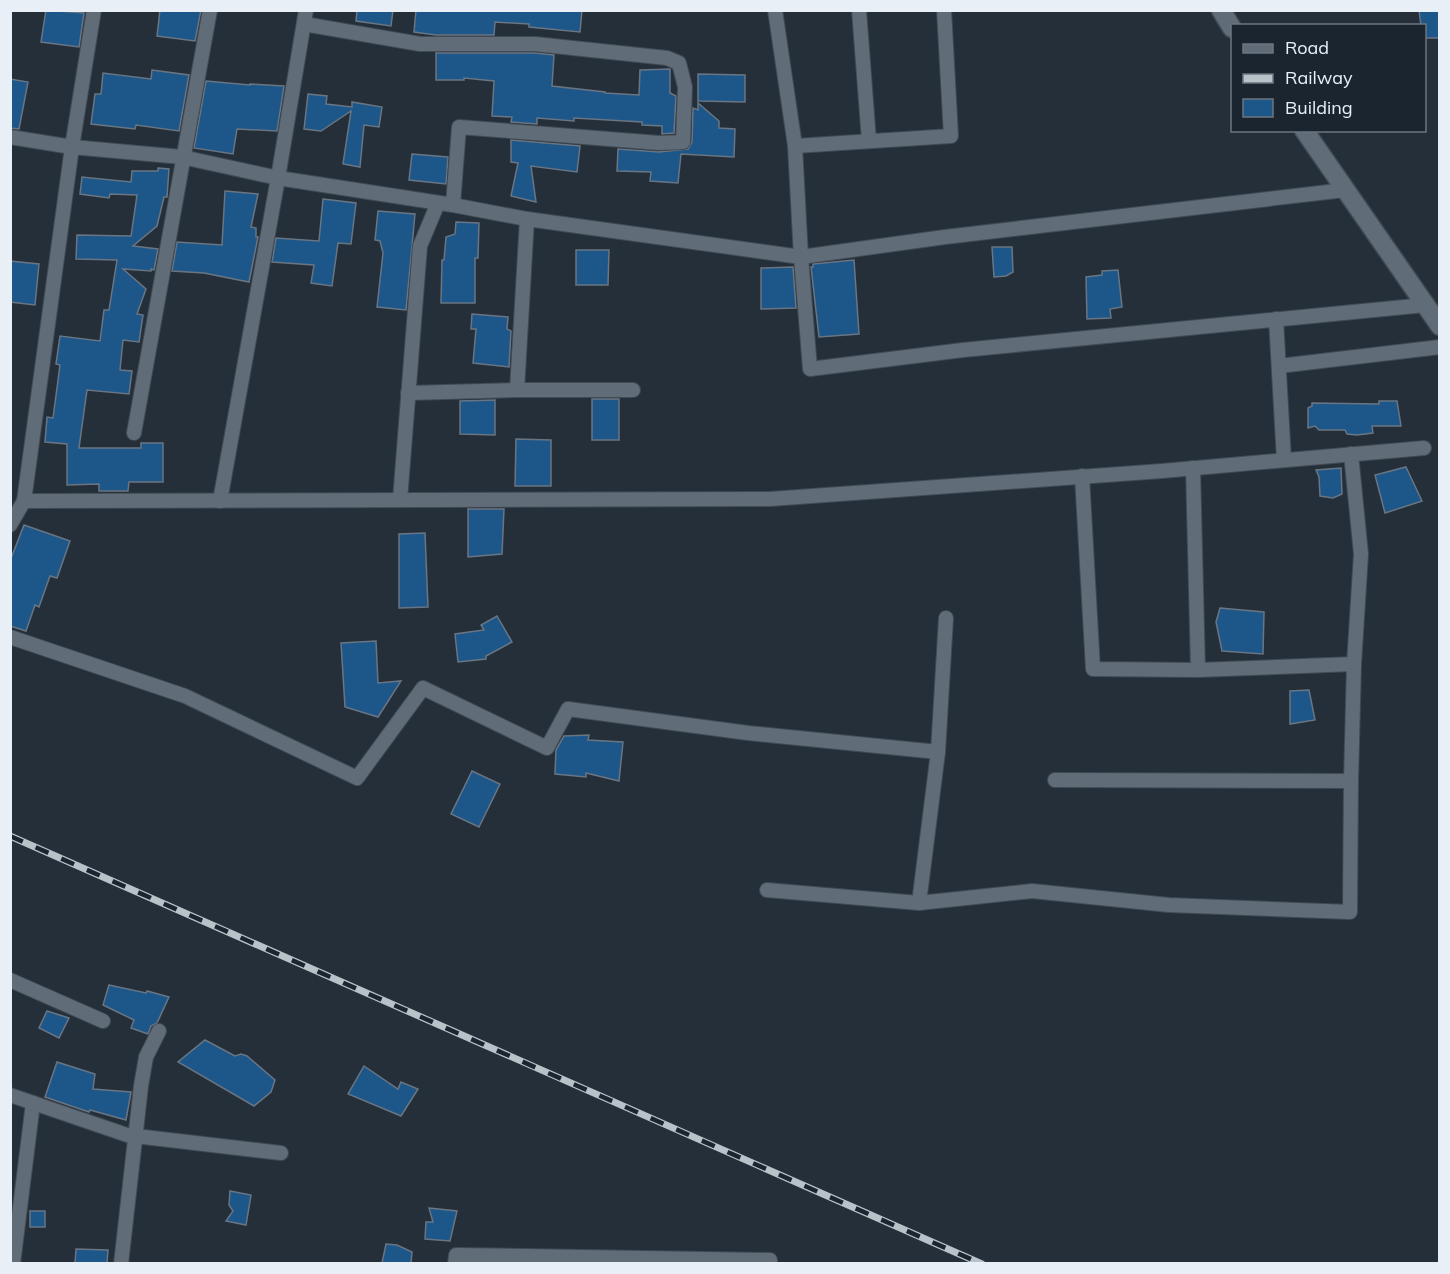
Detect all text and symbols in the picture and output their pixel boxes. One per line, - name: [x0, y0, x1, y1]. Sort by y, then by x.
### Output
- legend: [1231, 24, 1426, 132]
- text: Road: [1285, 36, 1329, 59]
- text: Railway: [1285, 66, 1353, 89]
- text: Building: [1285, 96, 1353, 119]

